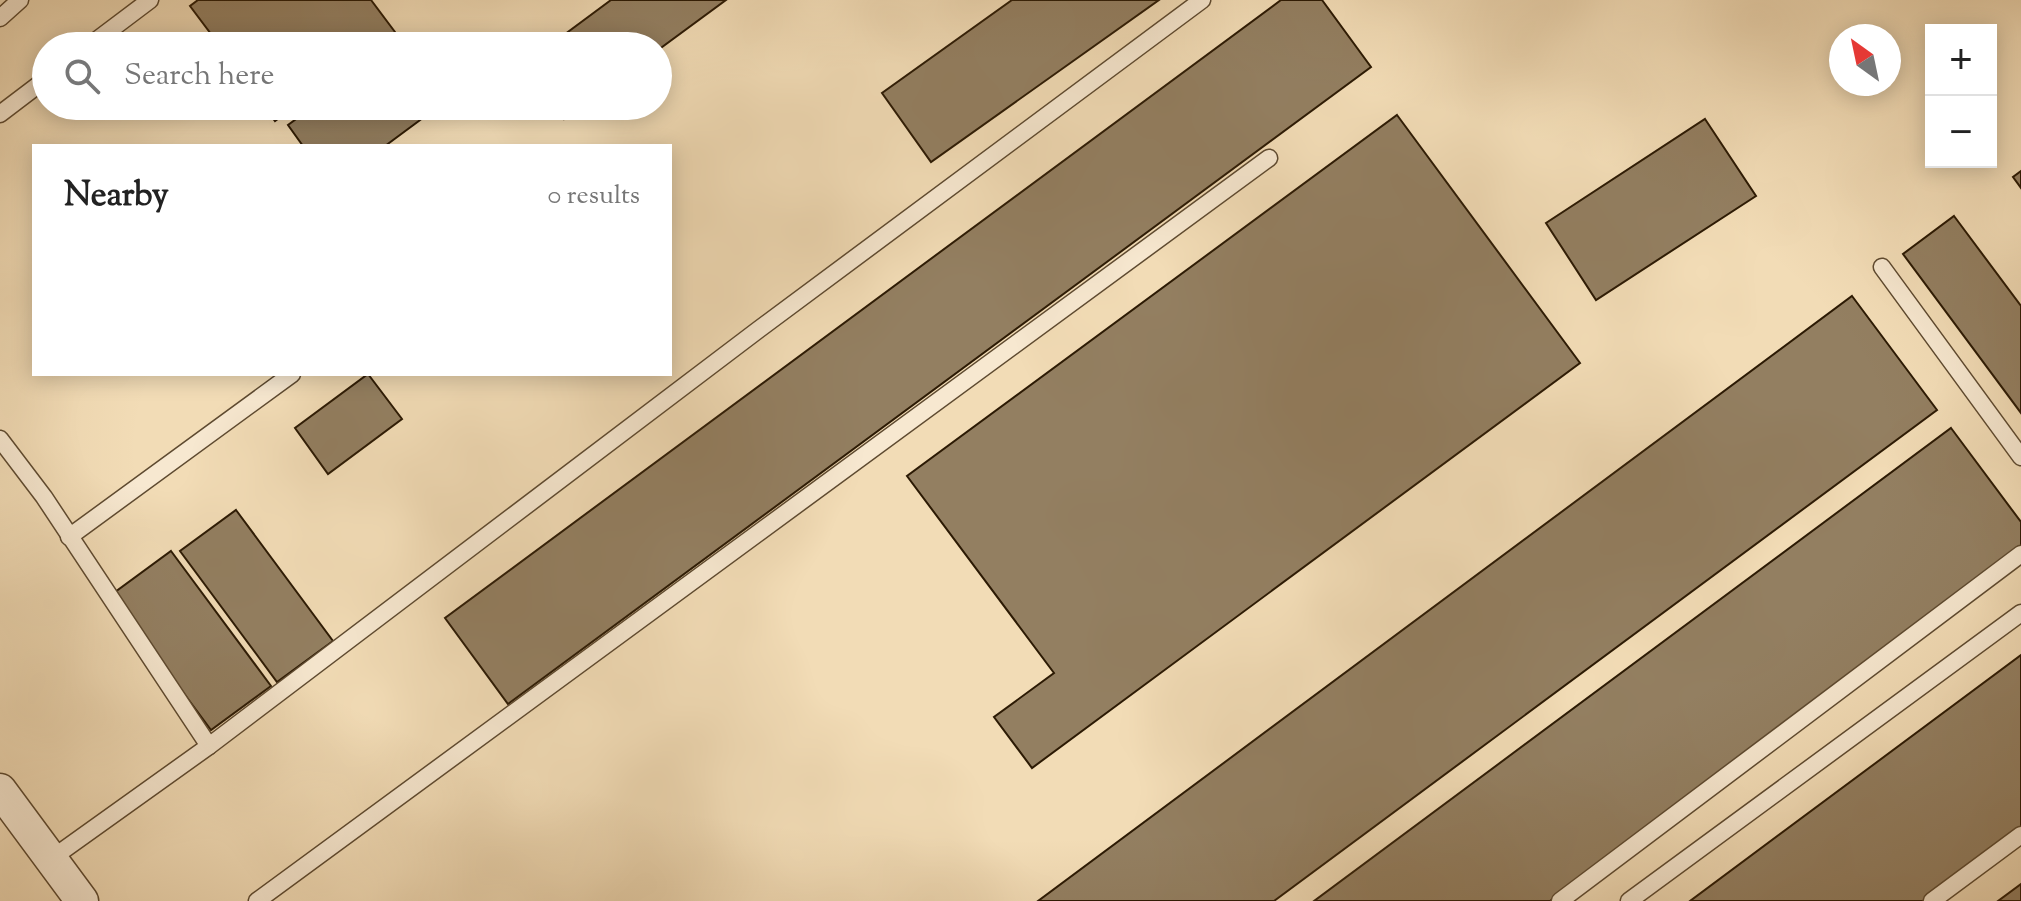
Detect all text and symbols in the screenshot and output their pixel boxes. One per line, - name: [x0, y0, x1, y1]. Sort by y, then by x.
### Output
- north arrow: [1829, 24, 1901, 96]
- map controls: [1925, 24, 1997, 168]
- button: +: [1925, 24, 1997, 96]
- search box: [32, 32, 672, 120]
- icon: search: [60, 54, 104, 98]
- text: Search here: [124, 55, 274, 98]
- button: −: [1925, 96, 1997, 168]
- text: Nearby: [64, 172, 169, 221]
- text: 0 results: [548, 178, 640, 215]

